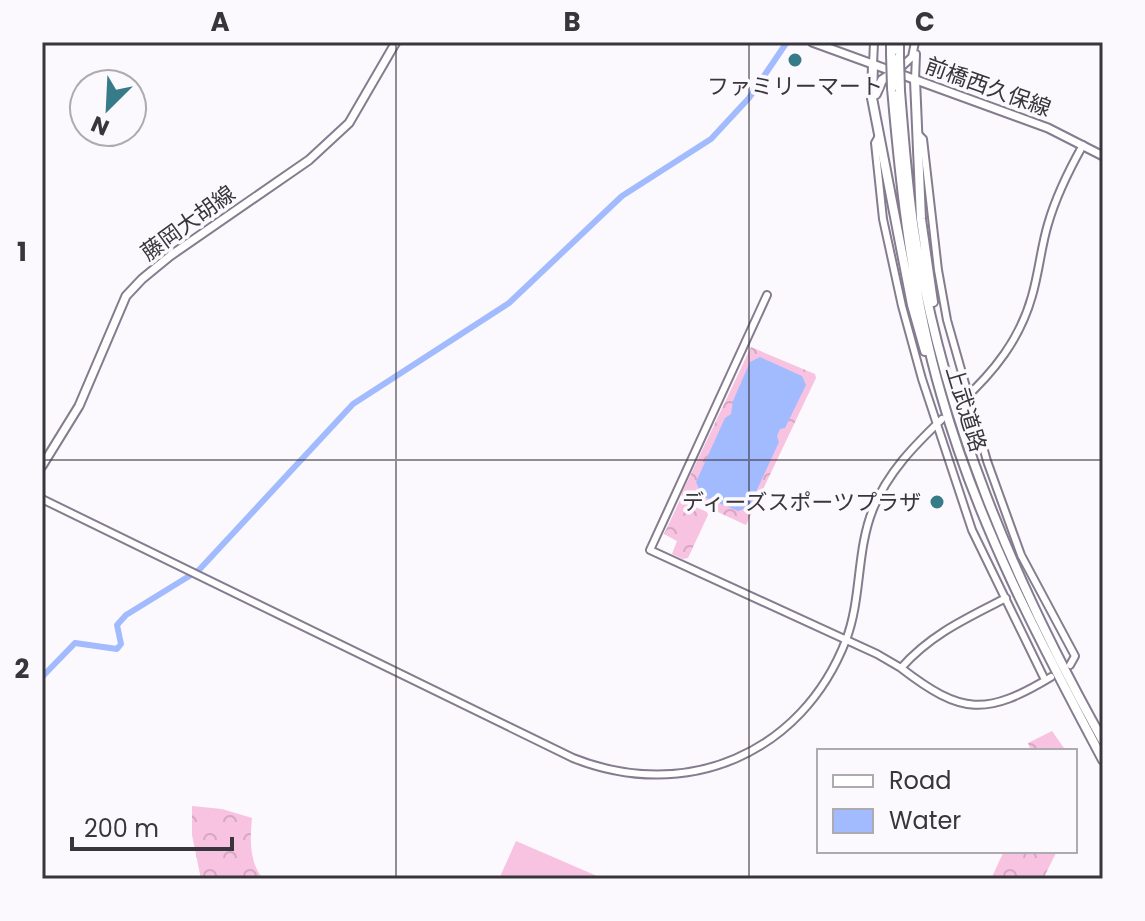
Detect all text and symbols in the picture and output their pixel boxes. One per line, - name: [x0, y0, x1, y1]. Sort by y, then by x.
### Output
- text: A: [210, 4, 230, 40]
- text: B: [563, 4, 581, 40]
- text: C: [915, 4, 935, 40]
- street label: 前橋西久保線: [921, 50, 1055, 124]
- marker: ファミリーマート: [786, 51, 804, 69]
- north arrow: [68, 68, 148, 148]
- place label: ファミリーマート: [707, 71, 883, 102]
- text: N: [86, 108, 114, 143]
- street label: 藤岡大胡線: [134, 178, 242, 268]
- text: 1: [17, 234, 27, 270]
- street label: 上武道路: [938, 362, 994, 456]
- place label: ディーズスポーツプラザ: [682, 487, 921, 518]
- marker: ディーズスポーツプラザ: [928, 493, 946, 511]
- text: 2: [15, 651, 30, 687]
- legend: [817, 749, 1077, 853]
- text: Road: [889, 764, 951, 797]
- scale bar: [72, 801, 232, 851]
- text: Water: [889, 804, 961, 837]
- text: 200 m: [84, 812, 159, 845]

